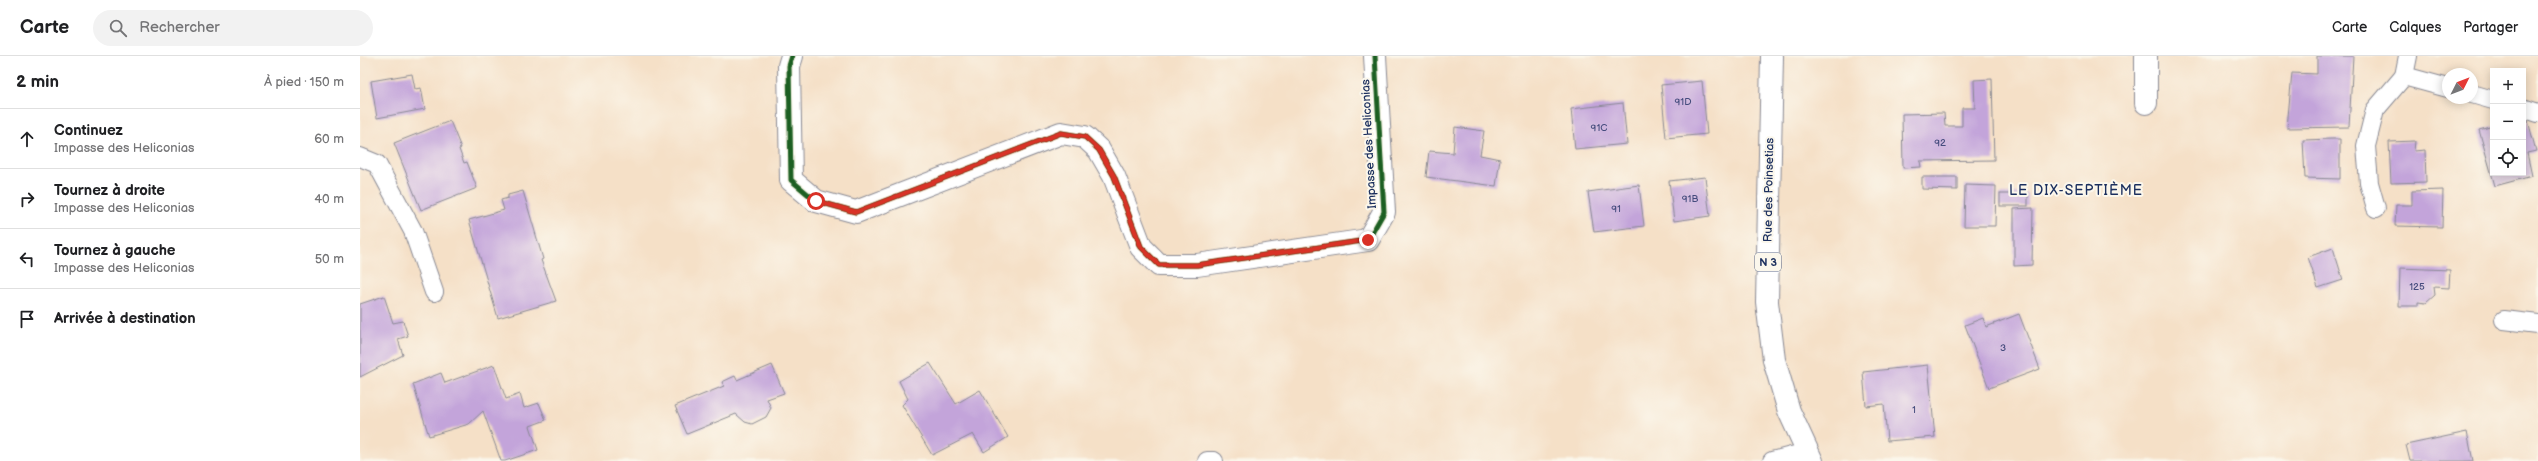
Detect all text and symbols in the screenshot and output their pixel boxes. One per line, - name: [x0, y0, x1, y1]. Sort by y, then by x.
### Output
- search box: [93, 10, 373, 46]
- text: Carte: [20, 16, 69, 39]
- icon: search: [107, 17, 129, 39]
- text: Rechercher: [139, 18, 220, 37]
- text: Carte: [2332, 19, 2367, 36]
- text: Calques: [2389, 19, 2441, 36]
- text: Partager: [2463, 19, 2518, 36]
- north arrow: [2442, 68, 2478, 104]
- map controls: [2490, 68, 2526, 176]
- button: +: [2490, 68, 2526, 104]
- text: 2 min: [16, 72, 59, 92]
- text: À pied · 150 m: [264, 74, 344, 90]
- street label: Impasse des Heliconias: [1358, 79, 1380, 209]
- house number: 91D: [1675, 96, 1691, 108]
- button: −: [2490, 104, 2526, 140]
- text: Continuez: [54, 121, 123, 140]
- house number: 91C: [1591, 122, 1607, 134]
- icon: ahead: [16, 128, 38, 150]
- text: 60 m: [314, 131, 344, 147]
- house number: 92: [1934, 137, 1946, 149]
- street label: Rue des Poinsetias: [1761, 138, 1777, 242]
- text: Impasse des Heliconias: [54, 140, 195, 156]
- button: locate: [2490, 140, 2526, 176]
- text: Tournez à droite: [54, 181, 165, 200]
- district label: LE DIX-SEPTIÈME: [2009, 181, 2143, 199]
- icon: right: [16, 188, 38, 210]
- text: 40 m: [314, 191, 344, 207]
- route start: [807, 192, 825, 210]
- house number: 91B: [1682, 193, 1698, 205]
- text: Impasse des Heliconias: [54, 200, 195, 216]
- house number: 91: [1611, 203, 1621, 215]
- route end: [1359, 231, 1377, 249]
- text: Tournez à gauche: [54, 241, 175, 260]
- icon: left: [16, 248, 38, 270]
- text: 50 m: [315, 251, 344, 267]
- road number: N 3: [1755, 253, 1781, 271]
- text: Impasse des Heliconias: [54, 260, 195, 276]
- house number: 125: [2409, 281, 2425, 293]
- icon: arrive: [16, 308, 38, 330]
- text: Arrivée à destination: [54, 309, 196, 328]
- house number: 3: [2000, 342, 2006, 354]
- house number: 1: [1912, 404, 1916, 416]

